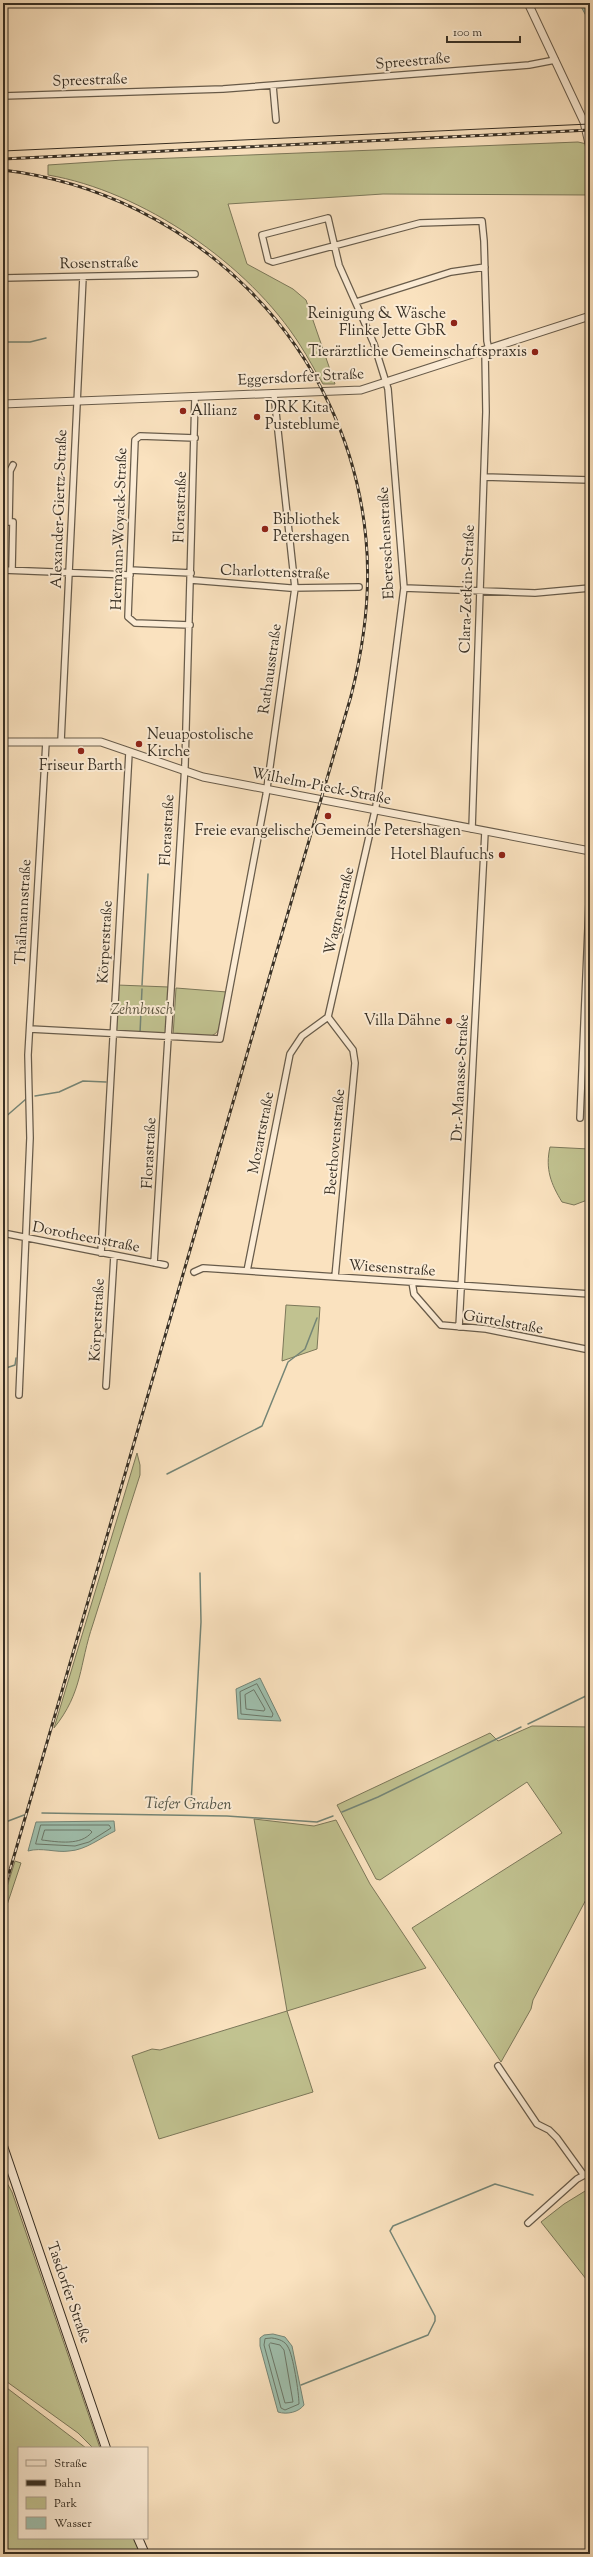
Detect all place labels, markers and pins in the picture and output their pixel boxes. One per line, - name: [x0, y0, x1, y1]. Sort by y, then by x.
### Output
- place label: Reinigung & Wäsche Flinke Jette GbR: [308, 304, 446, 342]
- marker: Reinigung & Wäsche Flinke Jette GbR: [449, 318, 459, 328]
- place label: Tierärztliche Gemeinschaftspraxis: [308, 342, 527, 363]
- marker: Tierärztliche Gemeinschaftspraxis: [530, 347, 540, 357]
- place label: DRK Kita Pusteblume: [265, 398, 340, 436]
- place label: Allianz: [191, 401, 238, 422]
- marker: Allianz: [178, 406, 188, 416]
- marker: DRK Kita Pusteblume: [252, 412, 262, 422]
- place label: Bibliothek Petershagen: [273, 510, 350, 548]
- marker: Bibliothek Petershagen: [260, 524, 270, 534]
- place label: Neuapostolische Kirche: [147, 725, 254, 763]
- marker: Neuapostolische Kirche: [134, 739, 144, 749]
- marker: Friseur Barth: [76, 746, 86, 756]
- place label: Friseur Barth: [39, 756, 123, 777]
- marker: Freie evangelische Gemeinde Petershagen: [323, 811, 333, 821]
- place label: Freie evangelische Gemeinde Petershagen: [195, 821, 461, 842]
- place label: Hotel Blaufuchs: [390, 845, 494, 866]
- marker: Hotel Blaufuchs: [497, 850, 507, 860]
- place label: Villa Dähne: [364, 1011, 441, 1032]
- marker: Villa Dähne: [444, 1016, 454, 1026]

